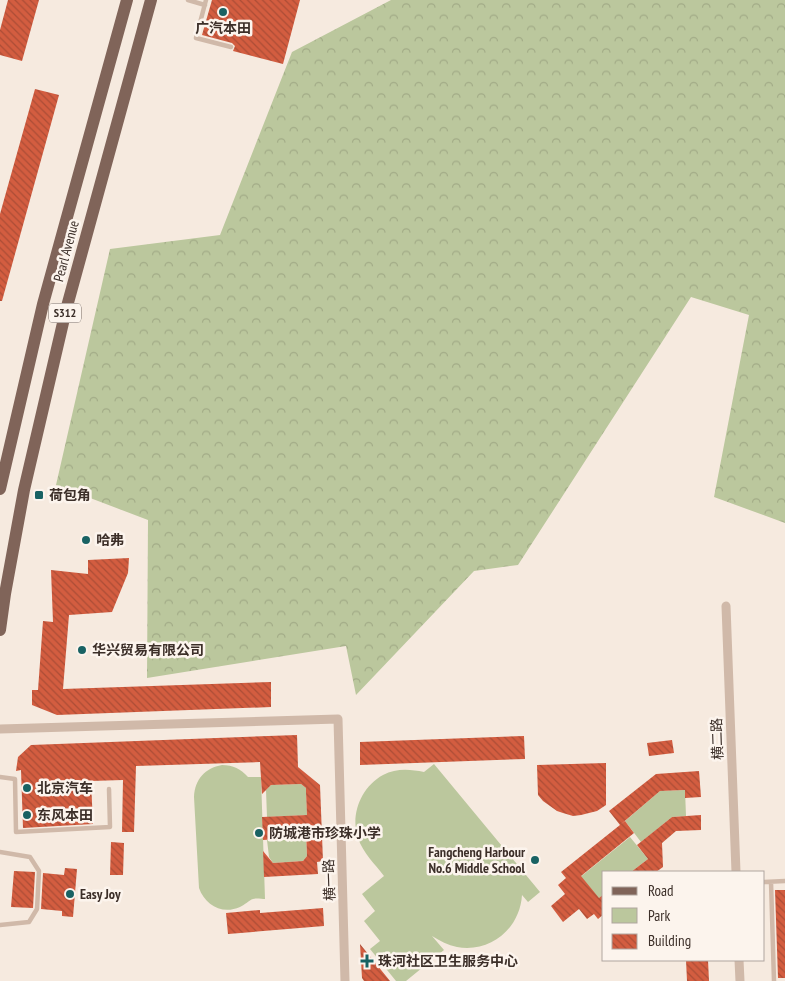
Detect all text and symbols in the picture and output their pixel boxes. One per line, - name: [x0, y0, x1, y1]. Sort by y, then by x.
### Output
- marker: 广汽本田: [217, 6, 229, 18]
- place label: 广汽本田: [195, 19, 251, 37]
- street label: Pearl Avenue: [49, 218, 83, 283]
- road number: S312: [49, 304, 81, 322]
- place label: 荷包角: [49, 486, 91, 504]
- marker: 荷包角: [33, 489, 45, 501]
- place label: 哈弗: [96, 531, 124, 549]
- marker: 哈弗: [80, 534, 92, 546]
- place label: 华兴贸易有限公司: [92, 641, 204, 659]
- marker: 华兴贸易有限公司: [76, 644, 88, 656]
- street label: 横二路: [707, 718, 727, 760]
- place label: 北京汽车: [37, 779, 93, 797]
- marker: 北京汽车: [21, 782, 33, 794]
- place label: 东风本田: [37, 806, 93, 824]
- marker: 东风本田: [21, 809, 33, 821]
- place label: 防城港市珍珠小学: [269, 824, 381, 842]
- marker: 防城港市珍珠小学: [253, 827, 265, 839]
- place label: Fangcheng Harbour No.6 Middle School: [428, 843, 526, 877]
- marker: Fangcheng Harbour No.6 Middle School: [529, 854, 541, 866]
- street label: 横一路: [319, 859, 339, 901]
- legend: [602, 871, 765, 961]
- text: Road: [648, 881, 674, 900]
- place label: Easy Joy: [80, 885, 121, 903]
- marker: Easy Joy: [64, 888, 76, 900]
- text: Park: [648, 906, 670, 925]
- text: Building: [648, 931, 691, 950]
- place label: 珠河社区卫生服务中心: [378, 952, 518, 970]
- marker: 珠河社区卫生服务中心: [360, 954, 374, 968]

